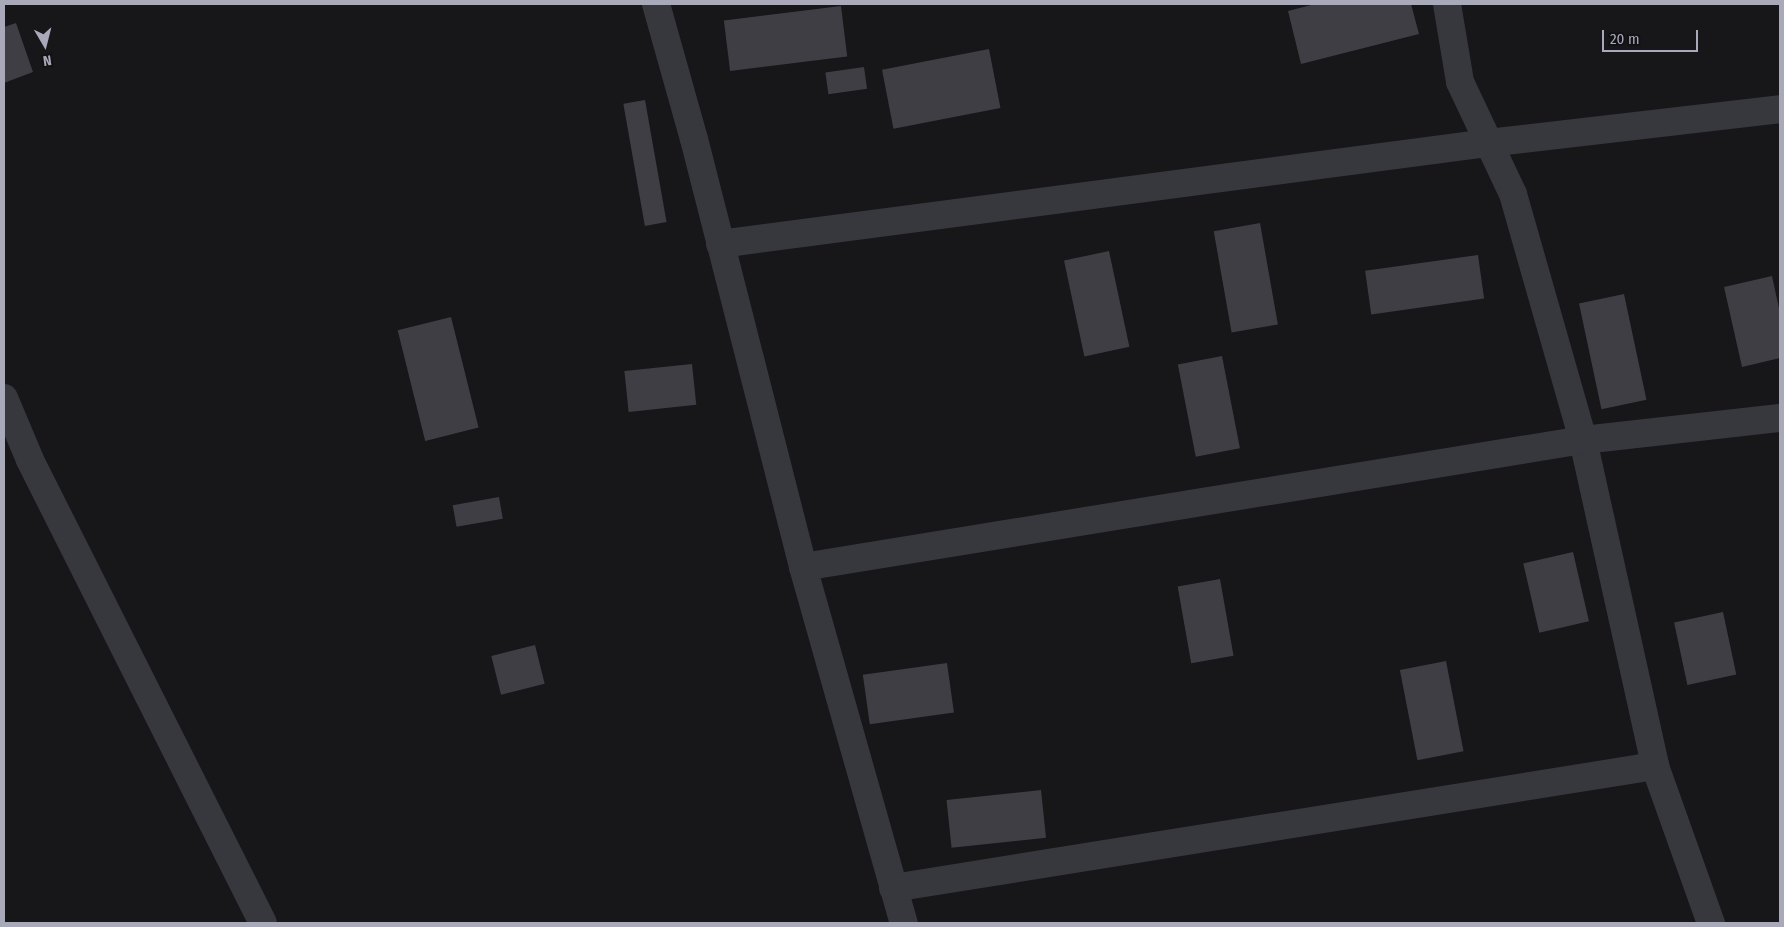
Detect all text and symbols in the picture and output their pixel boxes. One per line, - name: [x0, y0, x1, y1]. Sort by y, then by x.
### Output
- north arrow: [20, 20, 70, 70]
- scale bar: [1604, 20, 1700, 52]
- text: 20 m: [1610, 30, 1640, 48]
- text: N: [42, 51, 53, 69]

